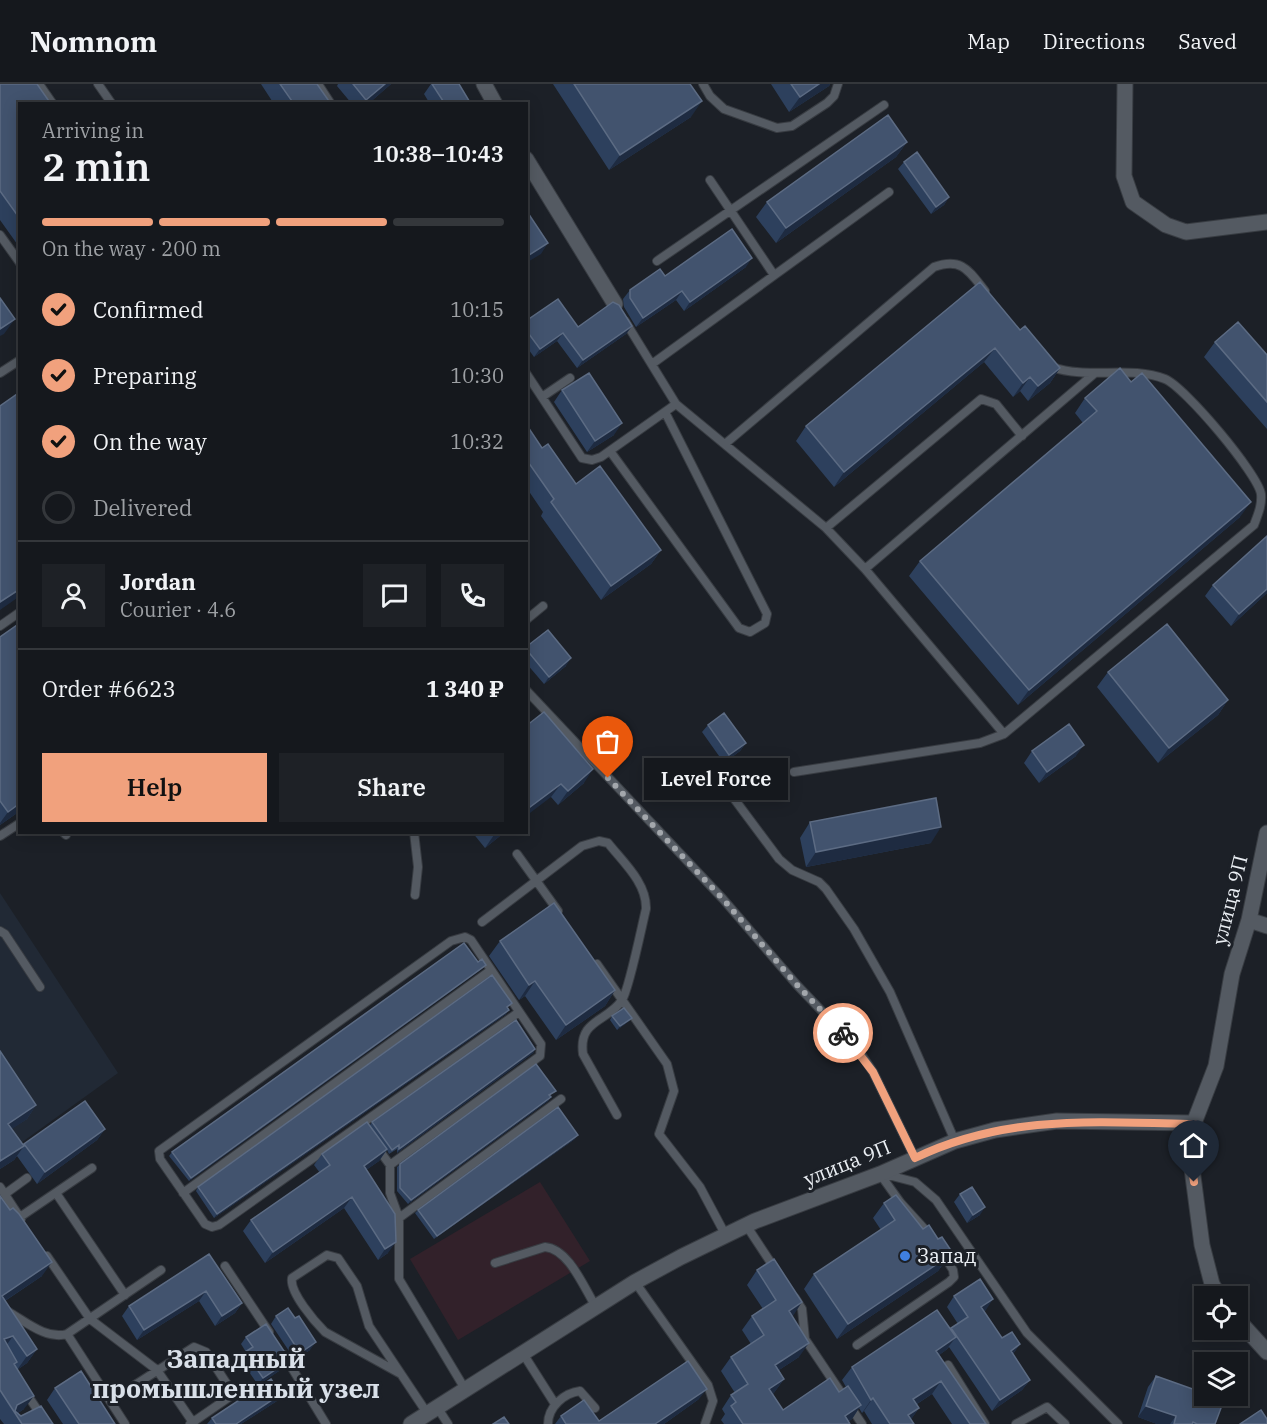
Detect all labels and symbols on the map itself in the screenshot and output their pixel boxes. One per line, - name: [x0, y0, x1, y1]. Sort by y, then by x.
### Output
- pin: [582, 716, 633, 778]
- callout: Level Force: [644, 757, 788, 799]
- street label: улица 9П: [1205, 852, 1254, 948]
- courier: [813, 1003, 873, 1063]
- pin: [1168, 1120, 1219, 1182]
- street label: улица 9П: [799, 1133, 894, 1192]
- place label: Запад: [917, 1242, 977, 1269]
- marker: Запад: [898, 1249, 912, 1263]
- district label: Западный промышленный узел: [92, 1341, 380, 1405]

